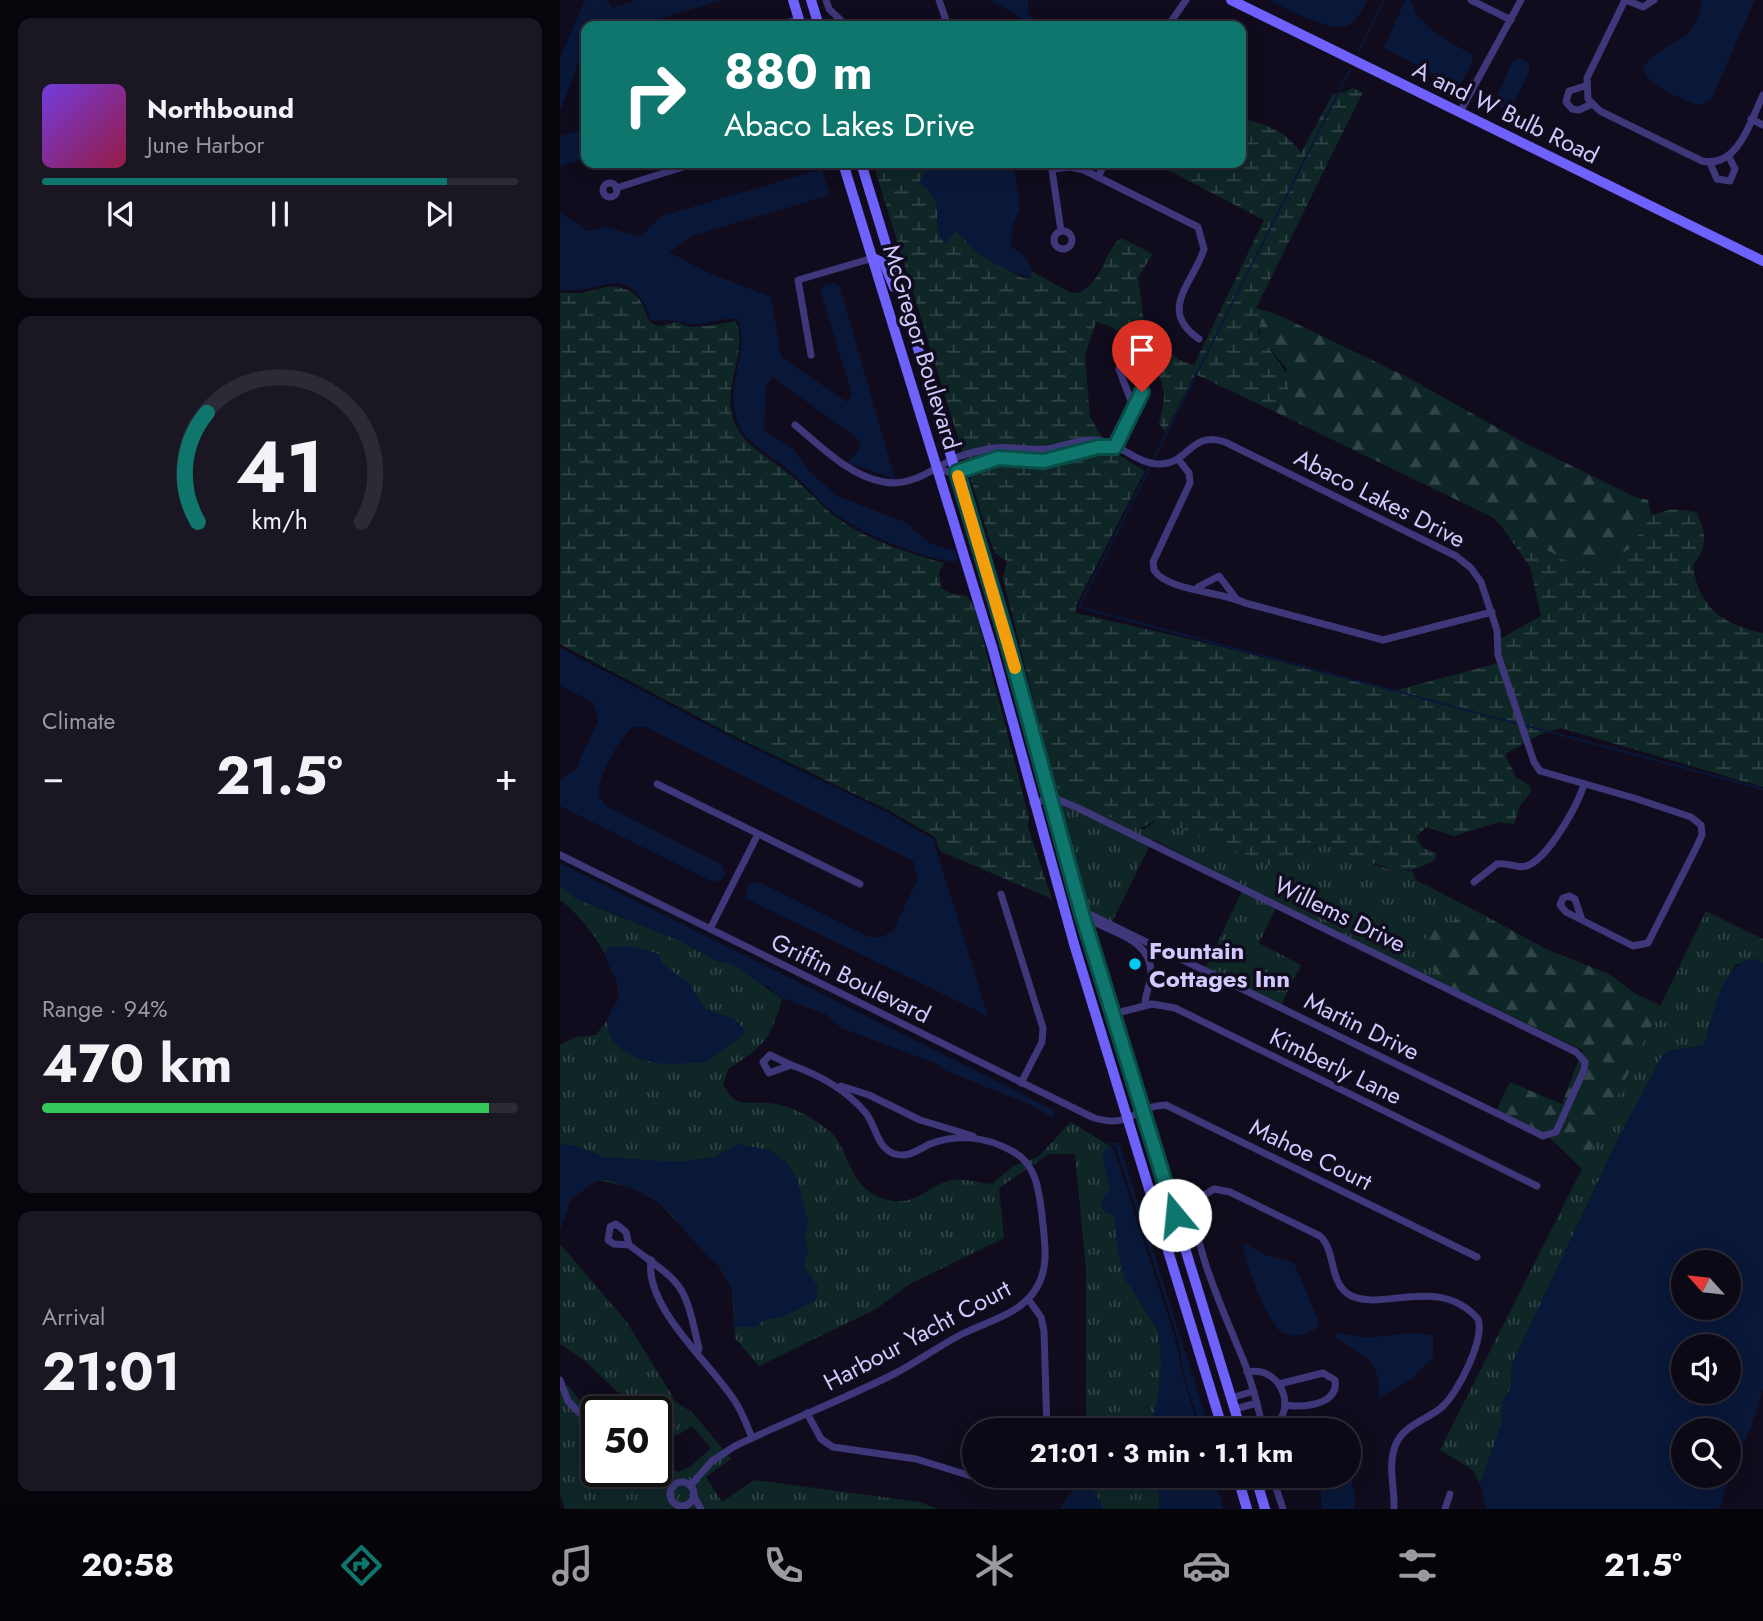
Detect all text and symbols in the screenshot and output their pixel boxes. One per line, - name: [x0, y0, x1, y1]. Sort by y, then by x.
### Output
- text: 880 m: [724, 37, 873, 107]
- icon: right: [609, 49, 700, 140]
- street label: A and W Bulb Road: [1407, 52, 1605, 172]
- text: Northbound: [147, 90, 294, 128]
- text: Abaco Lakes Drive: [724, 102, 975, 148]
- text: June Harbor: [147, 128, 264, 162]
- icon: previous: [102, 195, 140, 233]
- icon: pause: [261, 195, 299, 233]
- icon: next: [420, 195, 458, 233]
- street label: McGregor Boulevard: [874, 240, 970, 454]
- pin: [1112, 320, 1172, 392]
- icon: arrive: [1123, 331, 1161, 369]
- text: 41: [236, 415, 324, 520]
- street label: Abaco Lakes Drive: [1288, 440, 1472, 556]
- text: km/h: [252, 502, 308, 538]
- text: Climate: [42, 704, 115, 738]
- text: 21.5°: [216, 738, 343, 814]
- text: −: [42, 749, 64, 804]
- text: +: [495, 749, 518, 804]
- street label: Willems Drive: [1268, 867, 1412, 961]
- street label: Griffin Boulevard: [765, 924, 937, 1032]
- place label: Fountain Cottages Inn: [1149, 933, 1290, 996]
- marker: Fountain Cottages Inn: [1127, 956, 1143, 972]
- street label: Martin Drive: [1298, 983, 1426, 1069]
- text: Range · 94%: [42, 992, 168, 1026]
- street label: Kimberly Lane: [1264, 1019, 1408, 1113]
- text: 470 km: [42, 1026, 232, 1102]
- street label: Mahoe Court: [1244, 1109, 1378, 1199]
- position arrow: [1138, 1178, 1212, 1252]
- north arrow: [1671, 1250, 1741, 1320]
- map controls: [1671, 1250, 1741, 1488]
- street label: Harbour Yacht Court: [817, 1271, 1017, 1399]
- text: Arrival: [42, 1300, 105, 1334]
- text: 21:01: [42, 1334, 180, 1410]
- button: sound: [1671, 1334, 1741, 1404]
- speed limit sign: 50: [581, 1396, 672, 1487]
- button: search: [1671, 1418, 1741, 1488]
- text: 21:01 · 3 min · 1.1 km: [1030, 1434, 1293, 1472]
- icon: directions: [337, 1541, 386, 1590]
- icon: music: [548, 1541, 597, 1590]
- icon: phone: [759, 1541, 808, 1590]
- icon: climate: [970, 1541, 1019, 1590]
- icon: car: [1182, 1541, 1231, 1590]
- icon: filters: [1393, 1541, 1442, 1590]
- text: 20:58: [81, 1542, 174, 1588]
- text: 21.5°: [1604, 1542, 1682, 1588]

